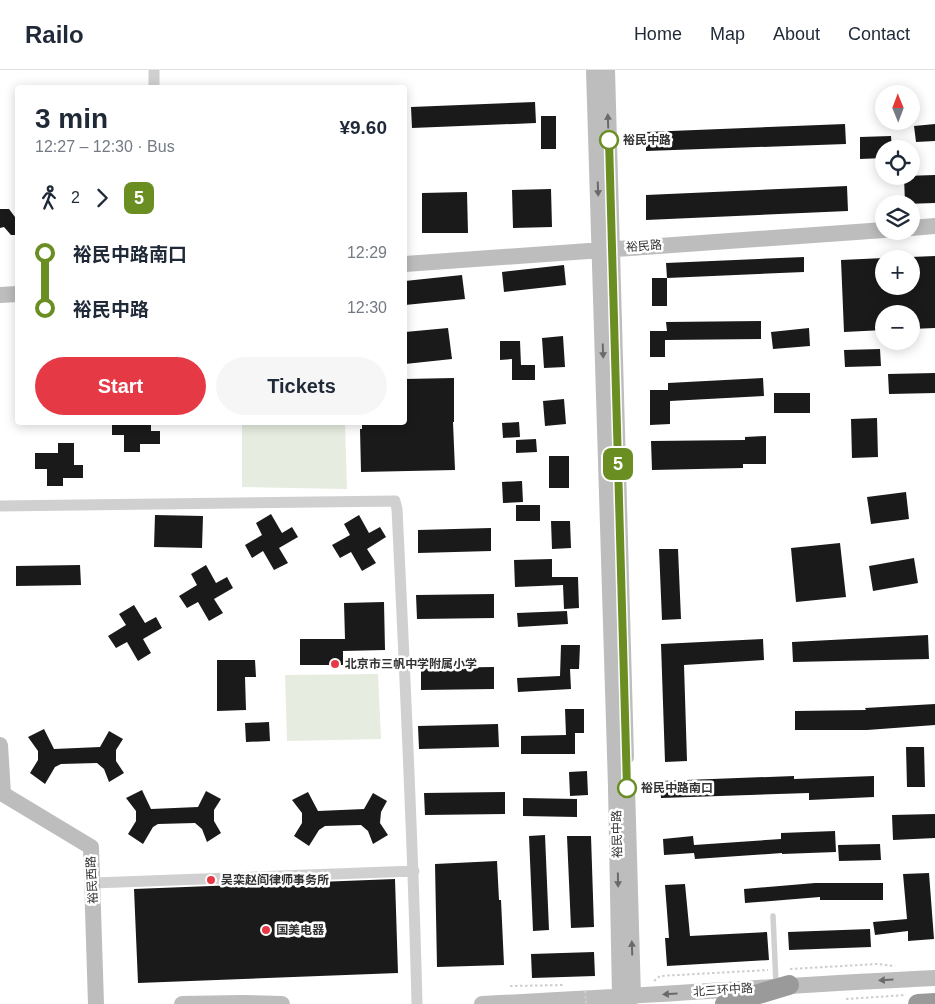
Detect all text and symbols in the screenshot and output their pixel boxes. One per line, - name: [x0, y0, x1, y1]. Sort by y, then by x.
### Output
- text: Railo: [25, 21, 84, 48]
- text: Home: [634, 24, 682, 44]
- text: Map: [710, 24, 745, 44]
- text: About: [773, 24, 820, 44]
- text: Contact: [848, 24, 910, 44]
- north arrow: [875, 85, 920, 130]
- map controls: [875, 85, 920, 350]
- text: 3 min: [35, 103, 108, 134]
- one-way arrow: [604, 113, 612, 129]
- text: ¥9.60: [339, 117, 387, 138]
- marker: 裕民中路: [599, 130, 619, 150]
- place label: 裕民中路: [623, 133, 671, 147]
- text: 12:27 – 12:30 · Bus: [35, 138, 175, 155]
- button: locate: [875, 140, 920, 185]
- one-way arrow: [594, 181, 602, 197]
- icon: walk: [35, 184, 63, 212]
- icon: forward: [88, 184, 116, 212]
- text: 5: [134, 188, 144, 208]
- text: 2: [71, 189, 80, 206]
- button: layers: [875, 195, 920, 240]
- street label: 裕民路: [626, 238, 662, 254]
- text: 裕民中路南口: [73, 244, 187, 265]
- text: 12:29: [347, 244, 387, 261]
- button: +: [875, 250, 920, 295]
- text: 裕民中路: [73, 299, 149, 320]
- text: 12:30: [347, 299, 387, 316]
- button: −: [875, 305, 920, 350]
- one-way arrow: [599, 343, 607, 359]
- button: Start: [35, 357, 206, 415]
- button: Tickets: [216, 357, 387, 415]
- line badge: 5: [602, 448, 634, 480]
- text: 5: [613, 454, 623, 474]
- place label: 北京市三帆中学附属小学: [345, 657, 477, 671]
- marker: 北京市三帆中学附属小学: [329, 658, 341, 670]
- marker: 裕民中路南口: [617, 778, 637, 798]
- place label: 裕民中路南口: [641, 781, 713, 795]
- street label: 裕民中路: [610, 810, 624, 858]
- street label: 裕民西路: [84, 856, 100, 904]
- place label: 吴栾赵阎律师事务所: [221, 873, 329, 887]
- one-way arrow: [614, 873, 622, 889]
- marker: 吴栾赵阎律师事务所: [205, 874, 217, 886]
- place label: 国美电器: [276, 923, 325, 937]
- marker: 国美电器: [260, 924, 272, 936]
- one-way arrow: [627, 940, 635, 956]
- one-way arrow: [878, 976, 894, 984]
- street label: 北三环中路: [693, 981, 753, 999]
- one-way arrow: [662, 990, 678, 998]

